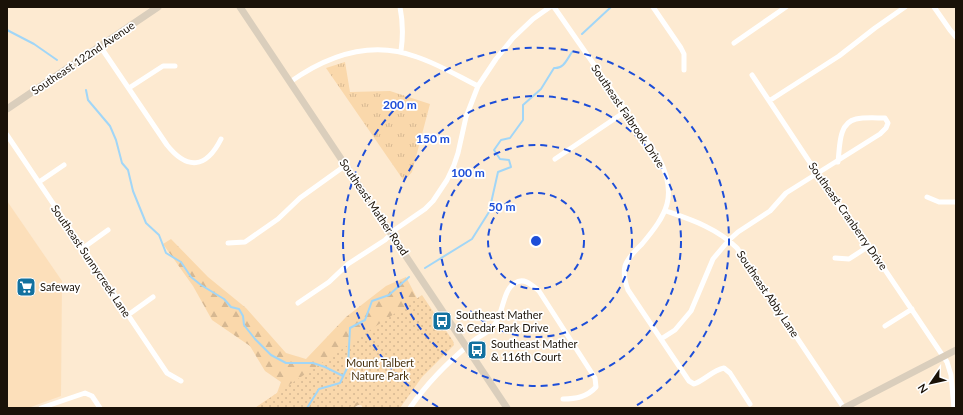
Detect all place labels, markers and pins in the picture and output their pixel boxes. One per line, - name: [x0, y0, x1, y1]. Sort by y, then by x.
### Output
- centre of rings: [529, 234, 543, 248]
- supermarket icon: Safeway: [15, 276, 37, 298]
- place label: Safeway: [40, 280, 81, 293]
- place label: Southeast Mather & Cedar Park Drive: [456, 308, 549, 334]
- bus stop icon: Southeast Mather & Cedar Park Drive: [431, 310, 453, 332]
- place label: Southeast Mather & 116th Court: [491, 337, 578, 363]
- bus stop icon: Southeast Mather & 116th Court: [466, 339, 488, 361]

